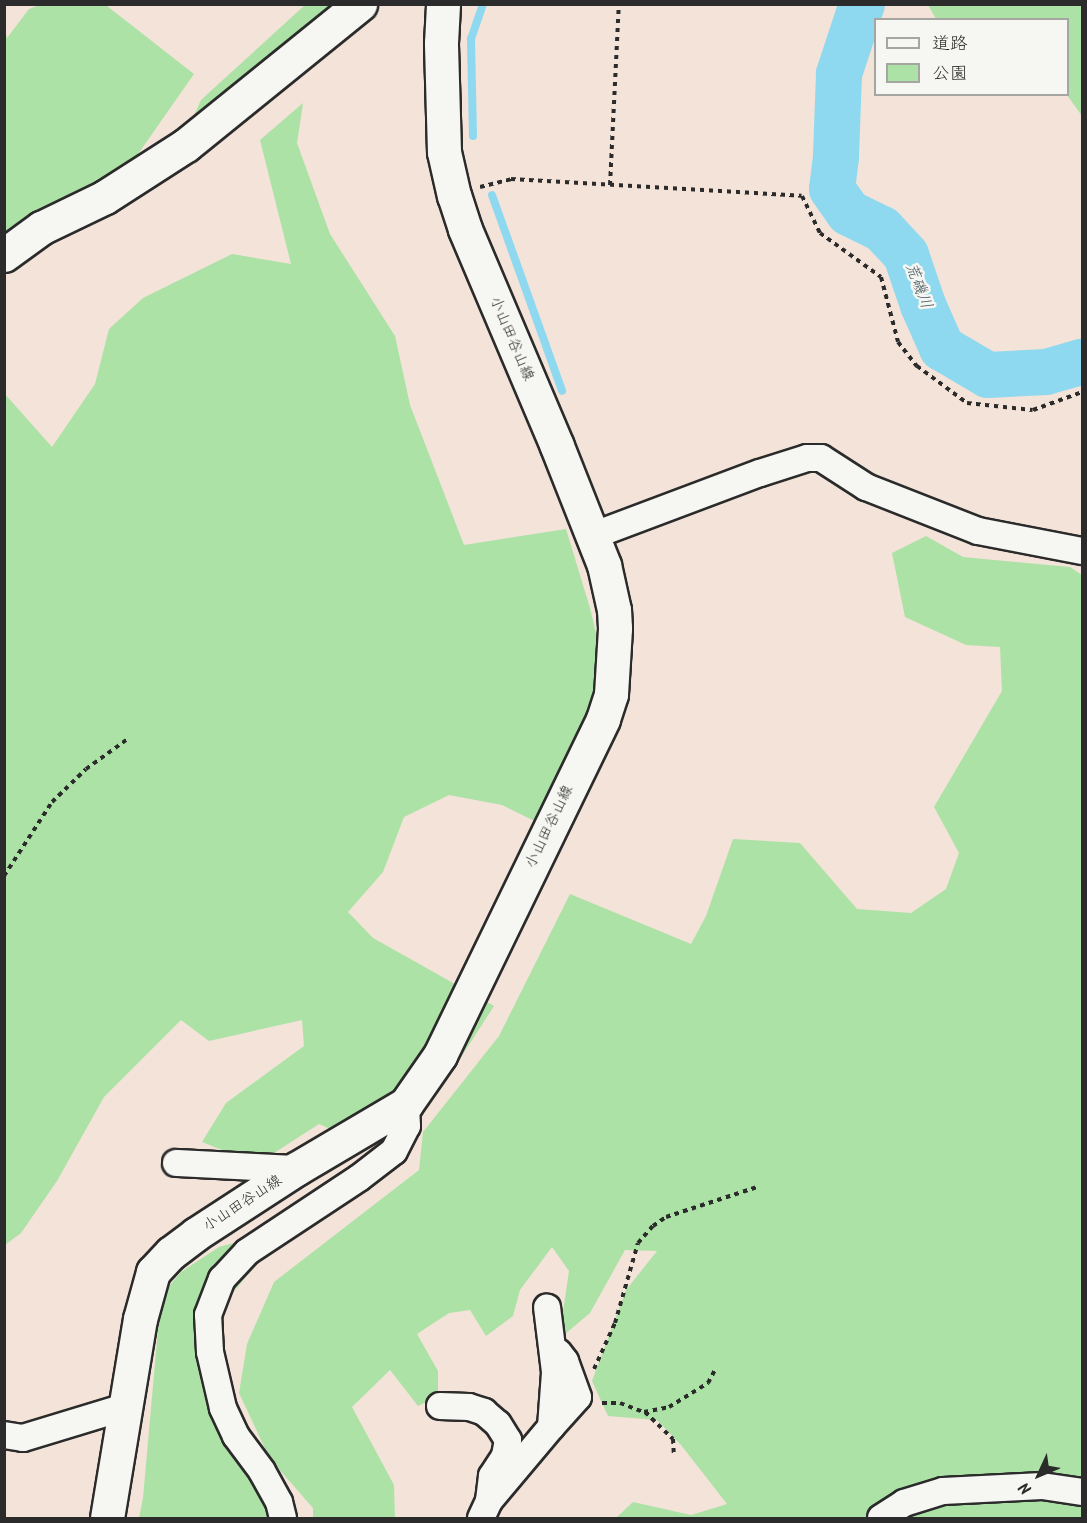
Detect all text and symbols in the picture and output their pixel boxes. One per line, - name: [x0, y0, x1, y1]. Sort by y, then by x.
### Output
- legend: [874, 18, 1069, 96]
- text: 道路: [932, 30, 968, 59]
- text: 公園: [932, 60, 968, 89]
- water label: 荒磯川: [900, 260, 936, 312]
- street label: 小山田谷山線: [485, 294, 537, 384]
- street label: 小山田谷山線: [522, 783, 578, 871]
- street label: 小山田谷山線: [200, 1172, 286, 1236]
- north arrow: [1009, 1445, 1069, 1505]
- text: N: [1013, 1476, 1038, 1500]

